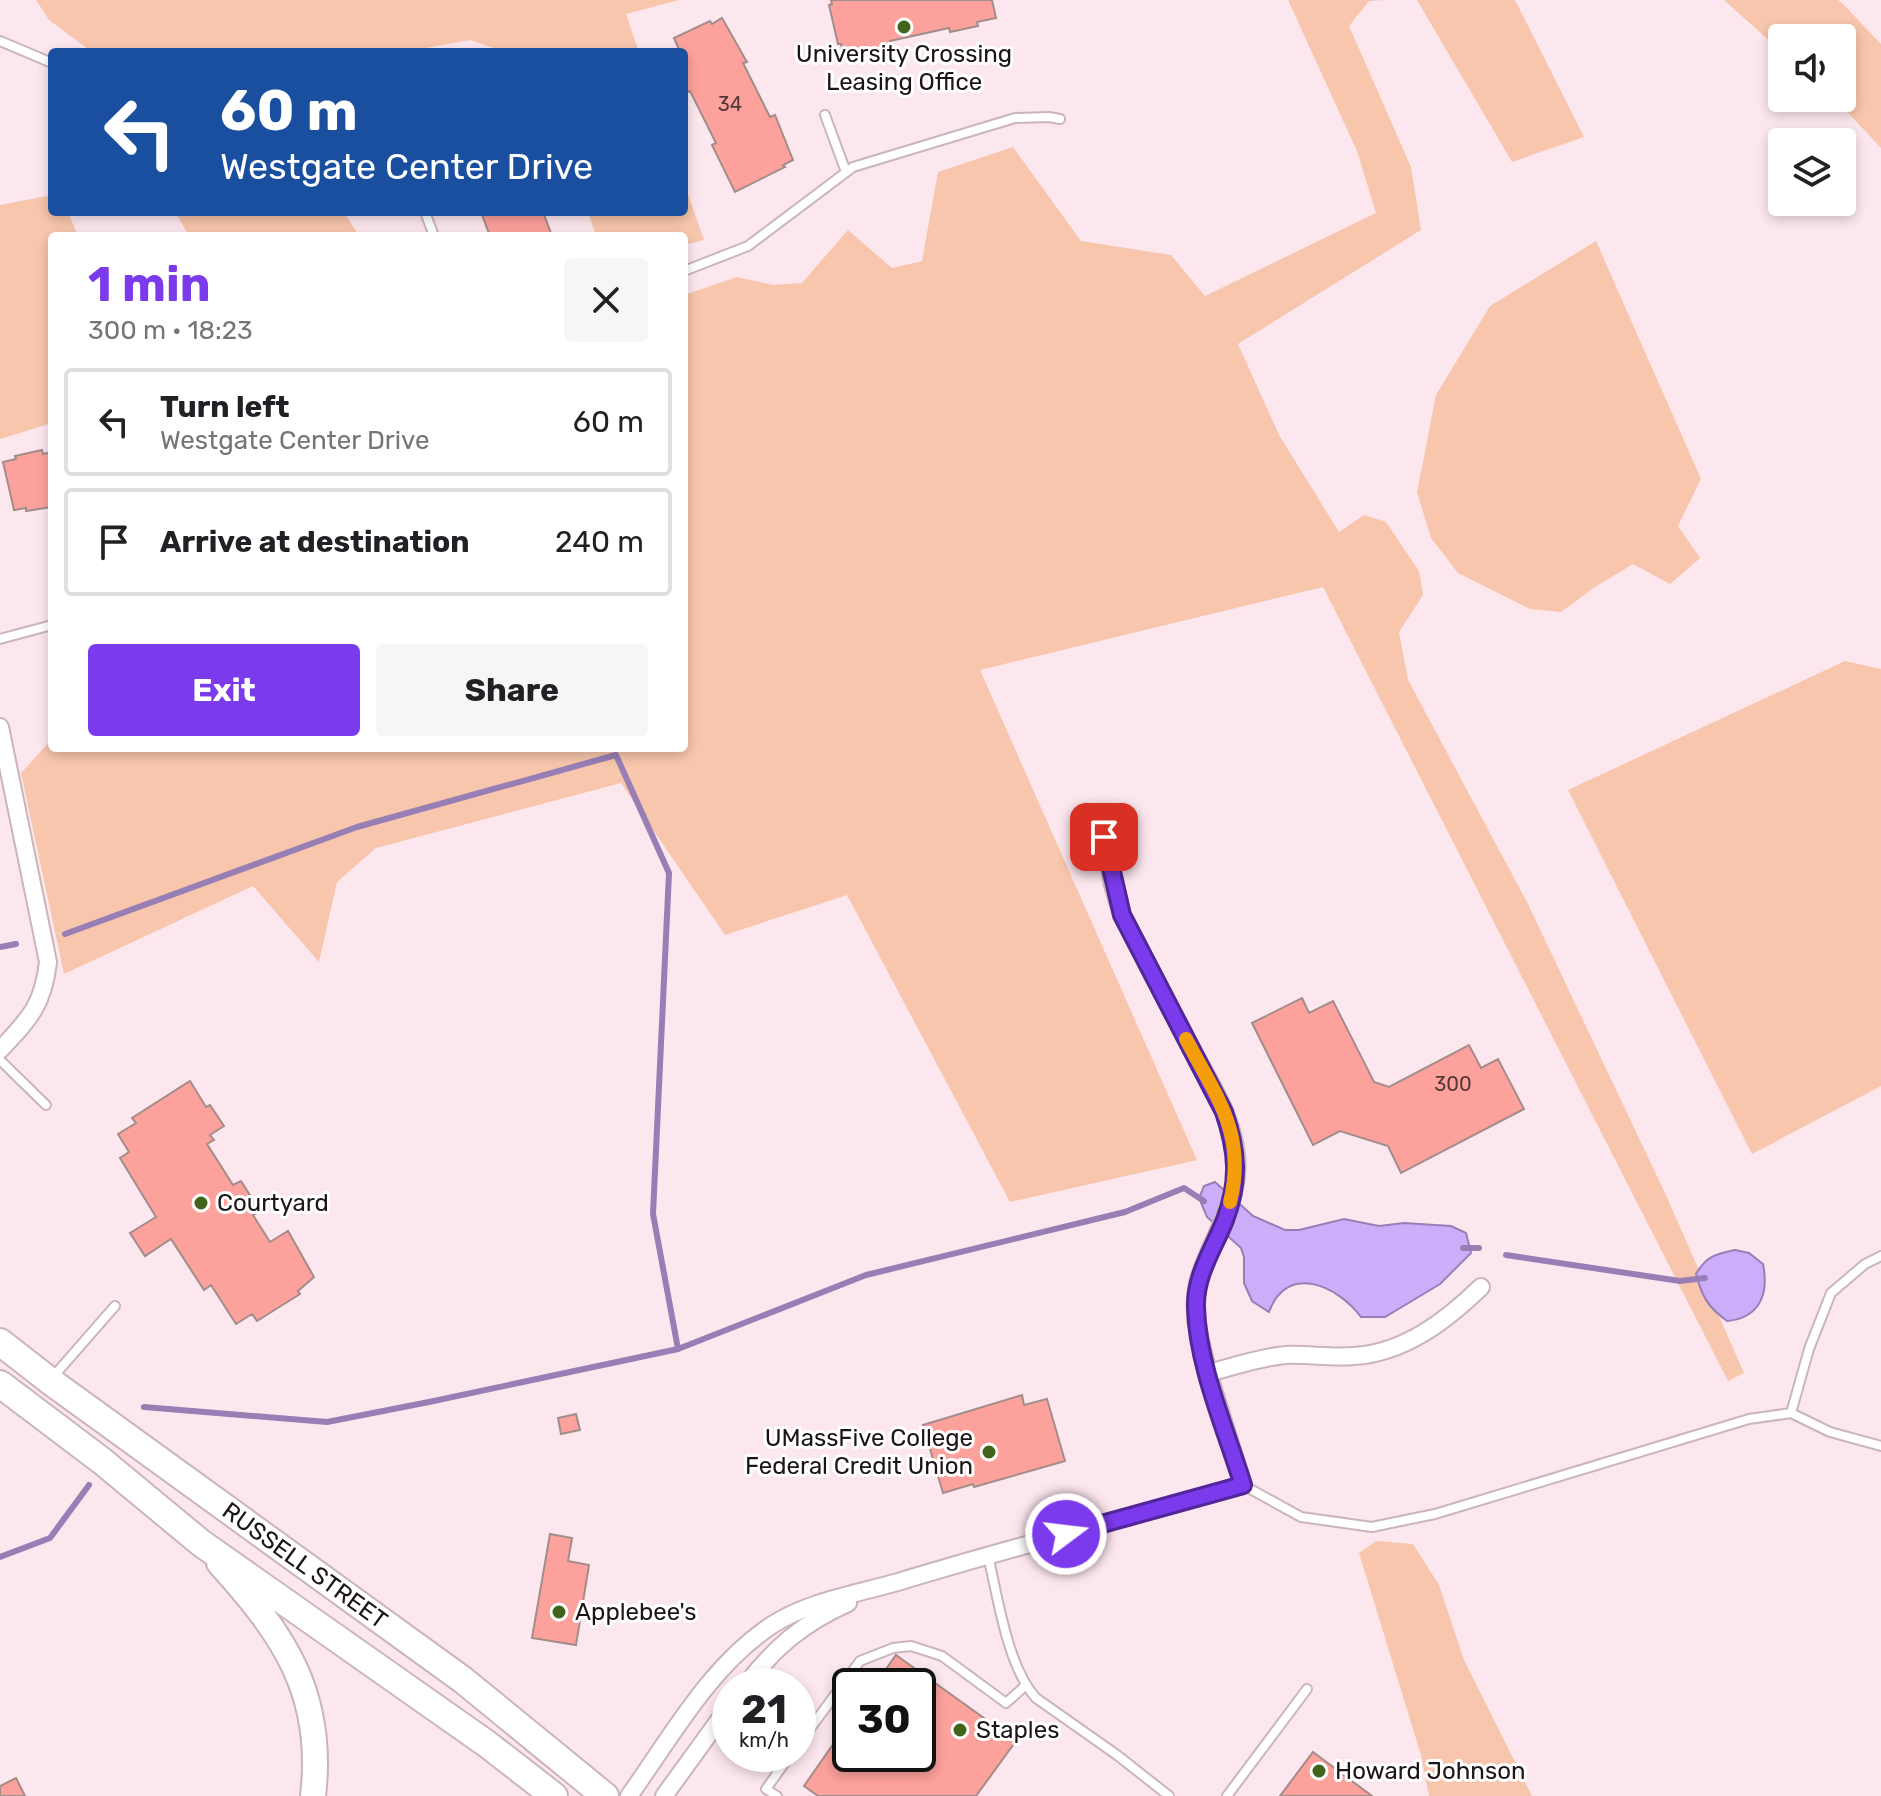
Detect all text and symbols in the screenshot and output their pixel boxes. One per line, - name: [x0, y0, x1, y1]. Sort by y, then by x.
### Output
- marker: University Crossing Leasing Office: [895, 18, 913, 36]
- map controls: [1768, 24, 1856, 216]
- button: sound: [1768, 24, 1856, 112]
- place label: University Crossing Leasing Office: [796, 40, 1012, 96]
- text: 60 m: [220, 78, 358, 144]
- icon: left: [88, 80, 192, 184]
- house number: 34: [718, 92, 742, 116]
- button: layers: [1768, 128, 1856, 216]
- text: Westgate Center Drive: [220, 145, 593, 188]
- text: 1 min: [88, 256, 211, 313]
- button: close: [564, 258, 648, 342]
- text: 300 m · 18:23: [88, 315, 253, 346]
- text: Turn left: [160, 389, 290, 425]
- icon: left: [92, 400, 136, 444]
- text: 60 m: [573, 404, 644, 440]
- text: Westgate Center Drive: [160, 425, 430, 456]
- icon: arrive: [92, 520, 136, 564]
- text: Arrive at destination: [160, 524, 470, 560]
- text: 240 m: [555, 524, 644, 560]
- button: Exit: [88, 644, 360, 736]
- button: Share: [376, 644, 648, 736]
- pin: [1070, 803, 1138, 871]
- icon: arrive: [1082, 815, 1126, 859]
- house number: 300: [1434, 1072, 1472, 1096]
- place label: Courtyard: [217, 1189, 329, 1217]
- marker: Courtyard: [192, 1194, 210, 1212]
- place label: UMassFive College Federal Credit Union: [745, 1424, 973, 1480]
- marker: UMassFive College Federal Credit Union: [980, 1443, 998, 1461]
- position arrow: [1024, 1492, 1108, 1576]
- street label: RUSSELL STREET: [217, 1496, 393, 1635]
- place label: Applebee's: [575, 1598, 696, 1626]
- marker: Applebee's: [550, 1603, 568, 1621]
- speed limit sign: 30: [832, 1668, 936, 1772]
- text: 21: [741, 1686, 787, 1733]
- place label: Staples: [976, 1716, 1059, 1744]
- marker: Staples: [951, 1721, 969, 1739]
- text: km/h: [739, 1728, 789, 1752]
- place label: Howard Johnson: [1335, 1757, 1525, 1785]
- marker: Howard Johnson: [1310, 1762, 1328, 1780]

